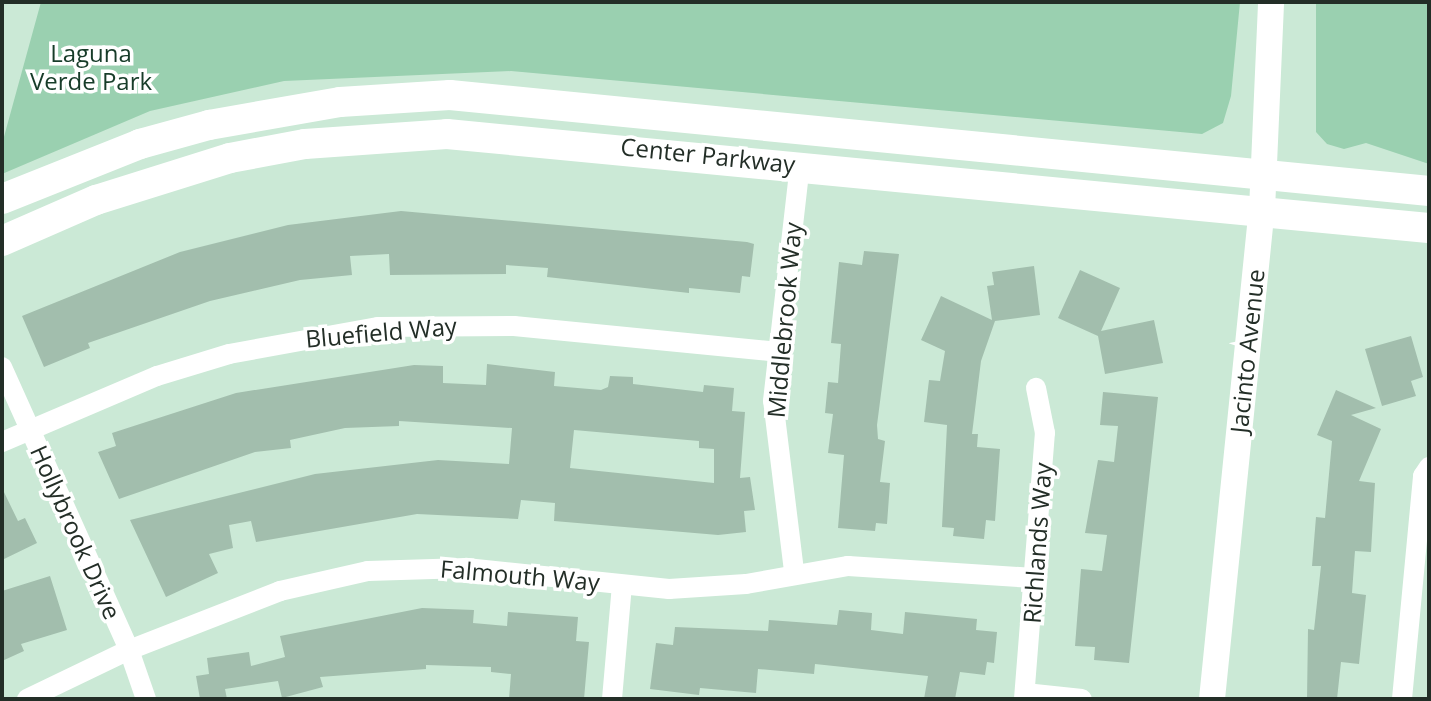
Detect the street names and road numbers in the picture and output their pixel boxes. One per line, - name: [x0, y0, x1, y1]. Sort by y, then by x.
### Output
- street label: Center Parkway: [619, 132, 797, 178]
- street label: Middlebrook Way: [761, 221, 807, 419]
- street label: Jacinto Avenue: [1224, 268, 1270, 434]
- street label: Bluefield Way: [304, 311, 458, 353]
- street label: Hollybrook Drive: [25, 441, 127, 623]
- street label: Richlands Way: [1017, 462, 1057, 624]
- street label: Falmouth Way: [439, 554, 601, 596]

